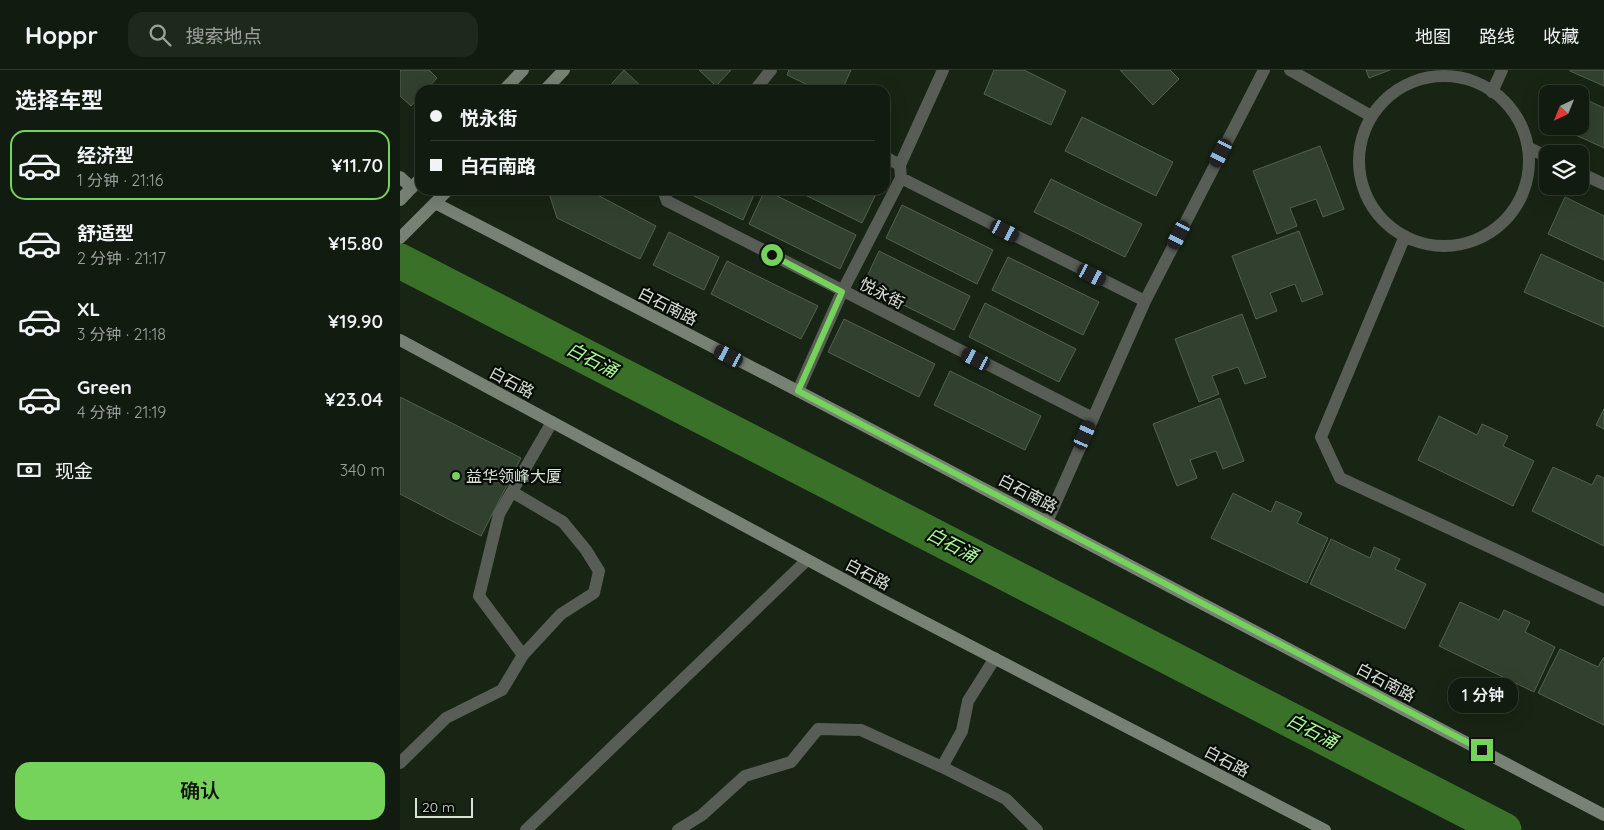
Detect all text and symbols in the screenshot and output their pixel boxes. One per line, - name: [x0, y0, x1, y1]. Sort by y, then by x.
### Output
- search box: [128, 12, 478, 57]
- text: Hoppr: [25, 20, 98, 50]
- icon: search: [146, 21, 174, 49]
- text: 搜索地点: [186, 24, 262, 48]
- text: 地图: [1415, 25, 1451, 48]
- text: 路线: [1479, 25, 1515, 48]
- text: 收藏: [1543, 25, 1579, 48]
- north arrow: [1539, 85, 1589, 135]
- map controls: [1539, 85, 1589, 195]
- text: 选择车型: [15, 86, 103, 114]
- text: 悦永街: [460, 106, 517, 130]
- car: [1207, 136, 1234, 170]
- icon: car: [17, 143, 62, 188]
- text: 经济型: [77, 143, 134, 167]
- button: layers: [1539, 145, 1589, 195]
- text: ¥11.70: [331, 153, 383, 177]
- text: 白石南路: [460, 154, 536, 178]
- text: 1 分钟 · 21:16: [77, 170, 163, 190]
- car: [988, 218, 1021, 244]
- car: [1165, 218, 1192, 252]
- icon: car: [17, 221, 62, 266]
- text: 舒适型: [77, 221, 134, 245]
- text: ¥15.80: [328, 231, 383, 255]
- route start: [761, 244, 783, 266]
- text: 2 分钟 · 21:17: [77, 248, 166, 268]
- car: [1075, 262, 1108, 288]
- street label: 悦永街: [856, 273, 908, 313]
- street label: 白石南路: [635, 283, 701, 329]
- text: XL: [77, 297, 100, 321]
- icon: car: [17, 299, 62, 344]
- text: ¥19.90: [328, 309, 383, 333]
- text: 3 分钟 · 21:18: [77, 324, 166, 344]
- water label: 白石涌: [563, 337, 623, 383]
- car: [712, 343, 745, 369]
- car: [959, 346, 992, 372]
- street label: 白石路: [486, 362, 538, 402]
- text: Green: [77, 375, 132, 399]
- icon: car: [17, 377, 62, 422]
- text: ¥23.04: [324, 387, 383, 411]
- text: 4 分钟 · 21:19: [77, 402, 166, 422]
- car: [1072, 418, 1097, 452]
- icon: cash: [15, 456, 43, 484]
- text: 现金: [55, 459, 93, 483]
- text: 340 m: [340, 460, 385, 480]
- place label: 益华领峰大厦: [466, 466, 562, 486]
- street label: 白石南路: [995, 469, 1061, 517]
- marker: 益华领峰大厦: [450, 470, 462, 482]
- water label: 白石涌: [923, 522, 983, 568]
- street label: 白石路: [842, 554, 894, 594]
- street label: 白石南路: [1353, 658, 1419, 706]
- callout: 1 分钟: [1447, 678, 1517, 712]
- text: 1 分钟: [1462, 685, 1504, 705]
- water label: 白石涌: [1283, 708, 1343, 754]
- route end: [1471, 739, 1493, 761]
- street label: 白石路: [1201, 741, 1253, 781]
- button: 确认: [15, 762, 385, 820]
- scale bar: [415, 795, 472, 818]
- text: 20 m: [422, 798, 455, 816]

